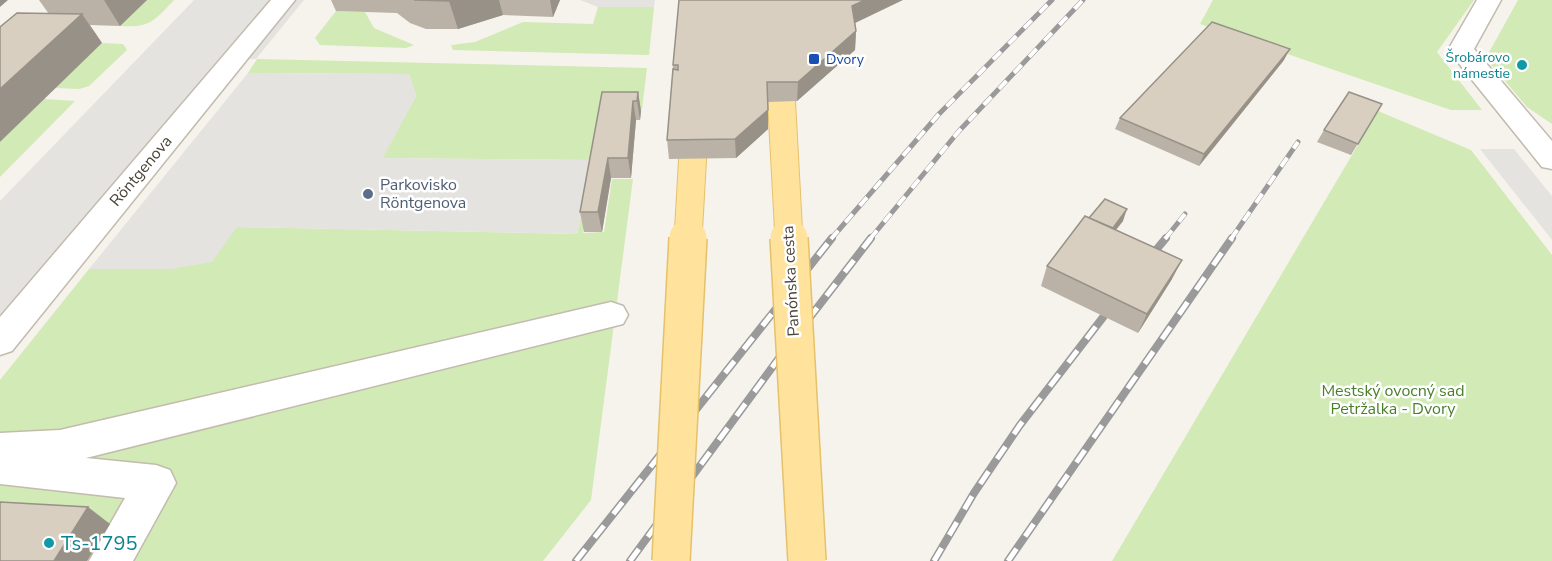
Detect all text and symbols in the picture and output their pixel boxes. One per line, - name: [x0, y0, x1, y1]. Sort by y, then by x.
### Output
- place label: Šrobárovo námestie: [1446, 48, 1510, 83]
- place label: Dvory: [826, 50, 865, 69]
- marker: Dvory: [807, 52, 821, 66]
- marker: Šrobárovo námestie: [1515, 58, 1529, 72]
- street label: Röntgenova: [105, 131, 177, 211]
- place label: Parkovisko Röntgenova: [380, 174, 466, 214]
- marker: Parkovisko Röntgenova: [361, 187, 375, 201]
- street label: Panónska cesta: [777, 225, 805, 337]
- park label: Mestský ovocný sad Petržalka - Dvory: [1321, 380, 1465, 420]
- place label: Ts-1795: [61, 530, 138, 557]
- marker: Ts-1795: [42, 536, 56, 550]

